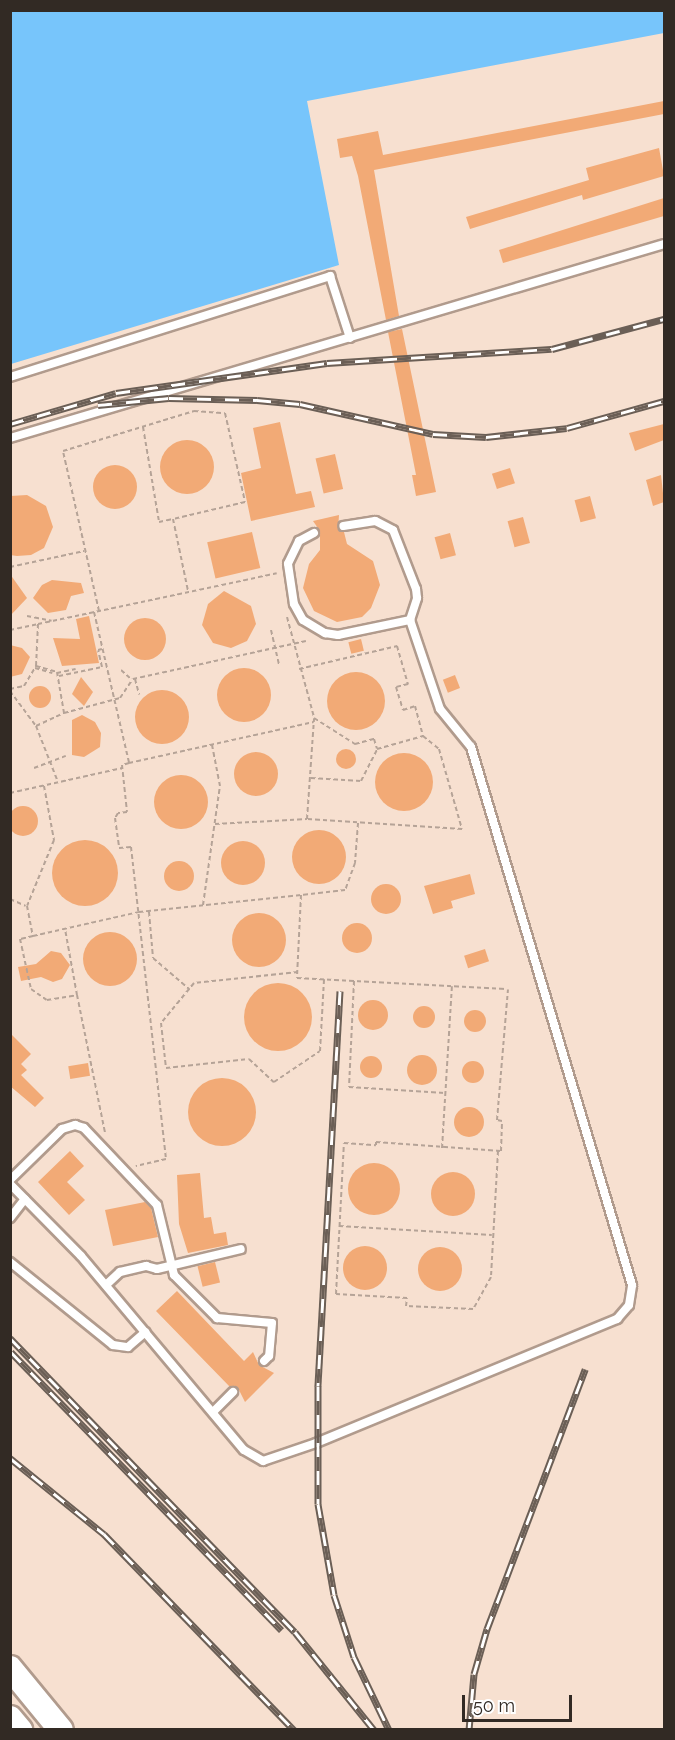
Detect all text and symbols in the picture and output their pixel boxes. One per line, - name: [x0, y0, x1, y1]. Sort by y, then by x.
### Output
- scale bar: [465, 1683, 574, 1721]
- text: 50 m: [473, 1695, 515, 1716]

